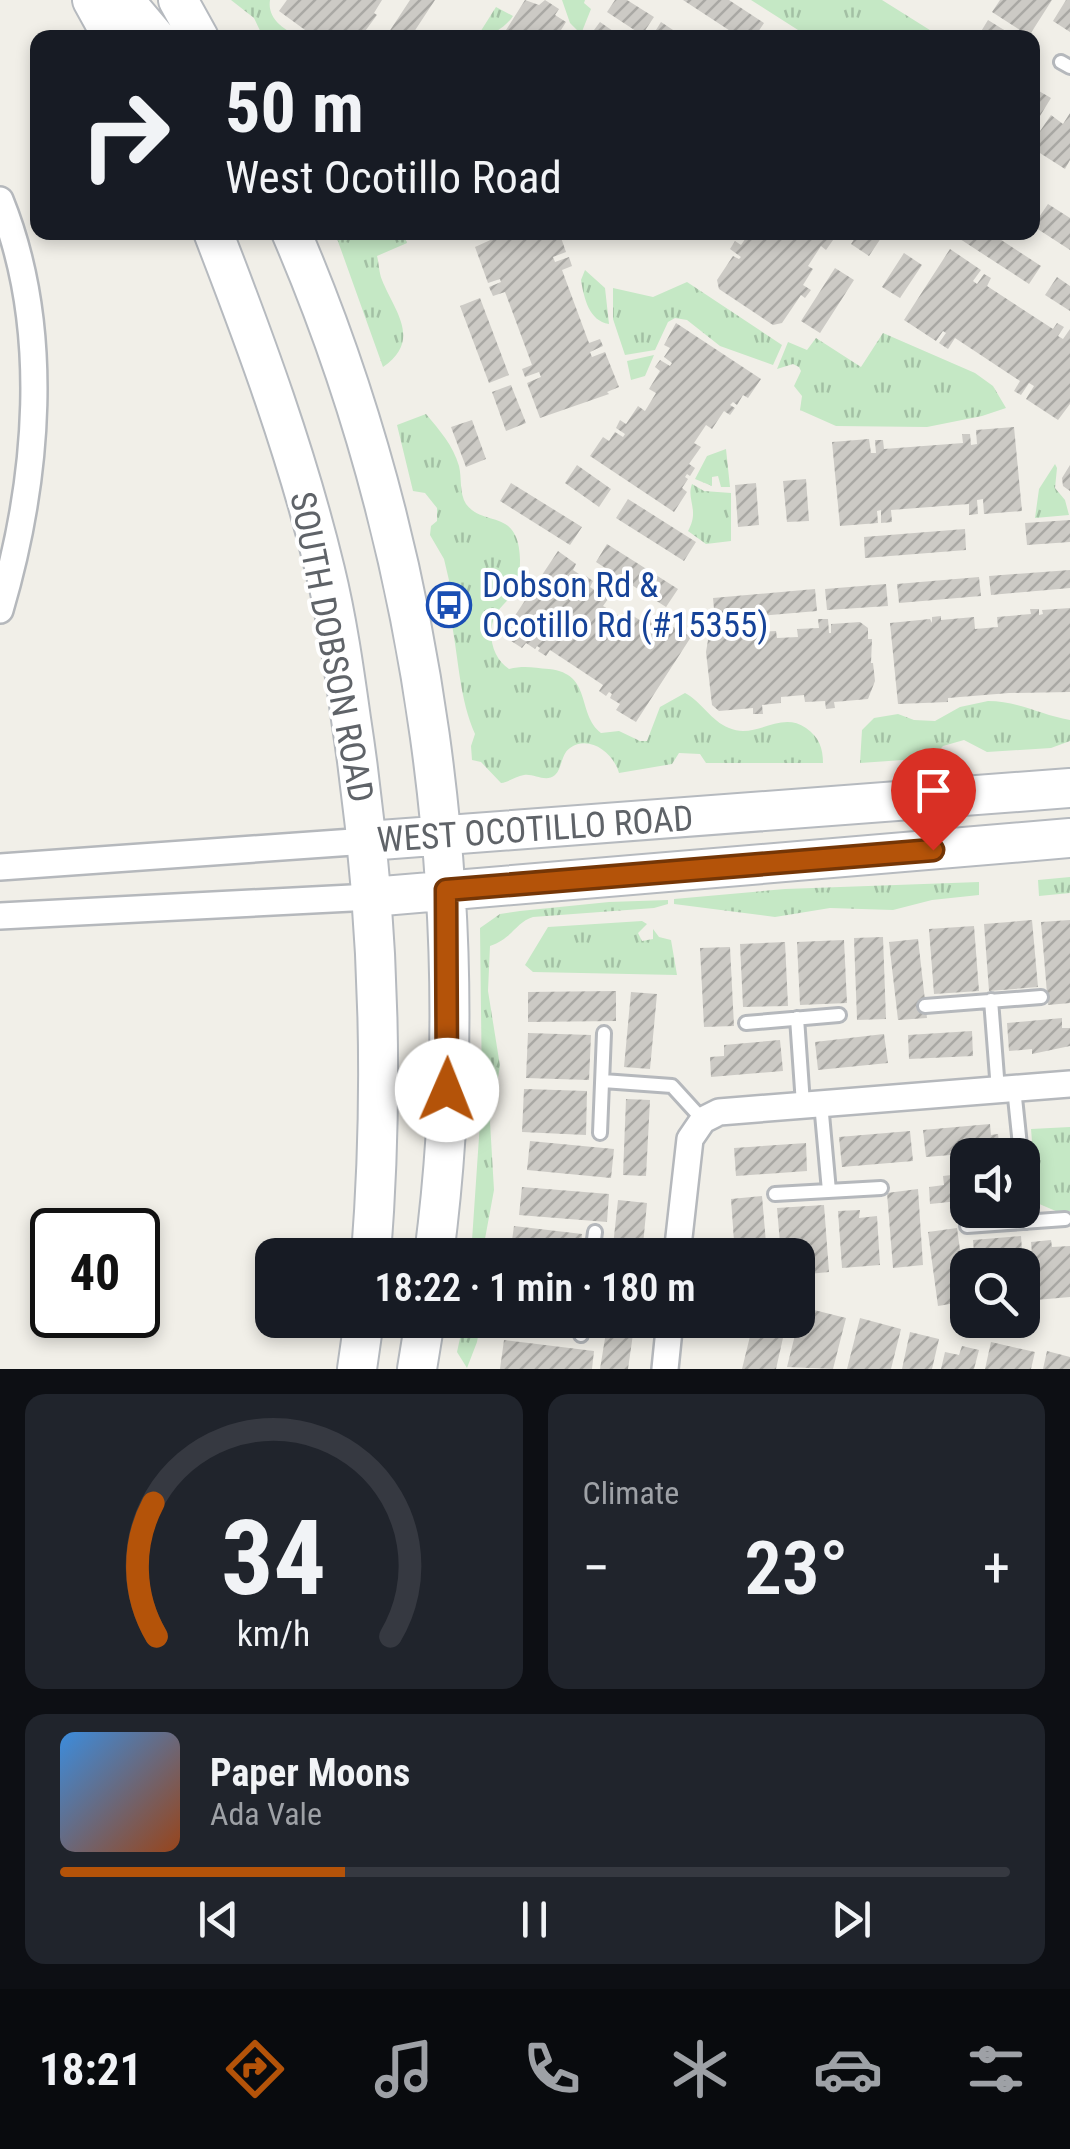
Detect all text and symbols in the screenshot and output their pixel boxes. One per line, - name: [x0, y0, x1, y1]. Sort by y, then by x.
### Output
- text: 50 m: [225, 67, 364, 149]
- icon: right: [60, 70, 190, 200]
- text: West Ocotillo Road: [225, 151, 562, 204]
- street label: SOUTH DOBSON ROAD: [281, 488, 382, 806]
- place label: Dobson Rd & Ocotillo Rd (#15355): [482, 565, 769, 646]
- bus stop icon: Dobson Rd & Ocotillo Rd (#15355): [426, 582, 472, 628]
- pin: [891, 748, 976, 851]
- icon: arrive: [906, 763, 961, 818]
- street label: WEST OCOTILLO ROAD: [376, 798, 695, 861]
- position arrow: [395, 1038, 499, 1142]
- map controls: [950, 1138, 1040, 1338]
- button: sound: [950, 1138, 1040, 1228]
- speed limit sign: 40: [30, 1208, 160, 1338]
- button: search: [950, 1248, 1040, 1338]
- text: 18:22 · 1 min · 180 m: [375, 1266, 695, 1310]
- text: Climate: [583, 1474, 679, 1512]
- text: 34: [221, 1498, 326, 1619]
- text: 23°: [744, 1524, 849, 1612]
- text: −: [583, 1536, 610, 1600]
- text: +: [983, 1536, 1010, 1600]
- text: km/h: [237, 1613, 311, 1655]
- text: Paper Moons: [210, 1751, 410, 1795]
- text: Ada Vale: [210, 1795, 322, 1833]
- icon: previous: [191, 1892, 246, 1947]
- icon: pause: [507, 1892, 562, 1947]
- icon: next: [824, 1892, 879, 1947]
- icon: directions: [220, 2034, 290, 2104]
- icon: music: [369, 2034, 439, 2104]
- icon: phone: [517, 2034, 587, 2104]
- icon: climate: [665, 2034, 735, 2104]
- icon: car: [813, 2034, 883, 2104]
- icon: filters: [961, 2034, 1031, 2104]
- text: 18:21: [39, 2043, 142, 2096]

